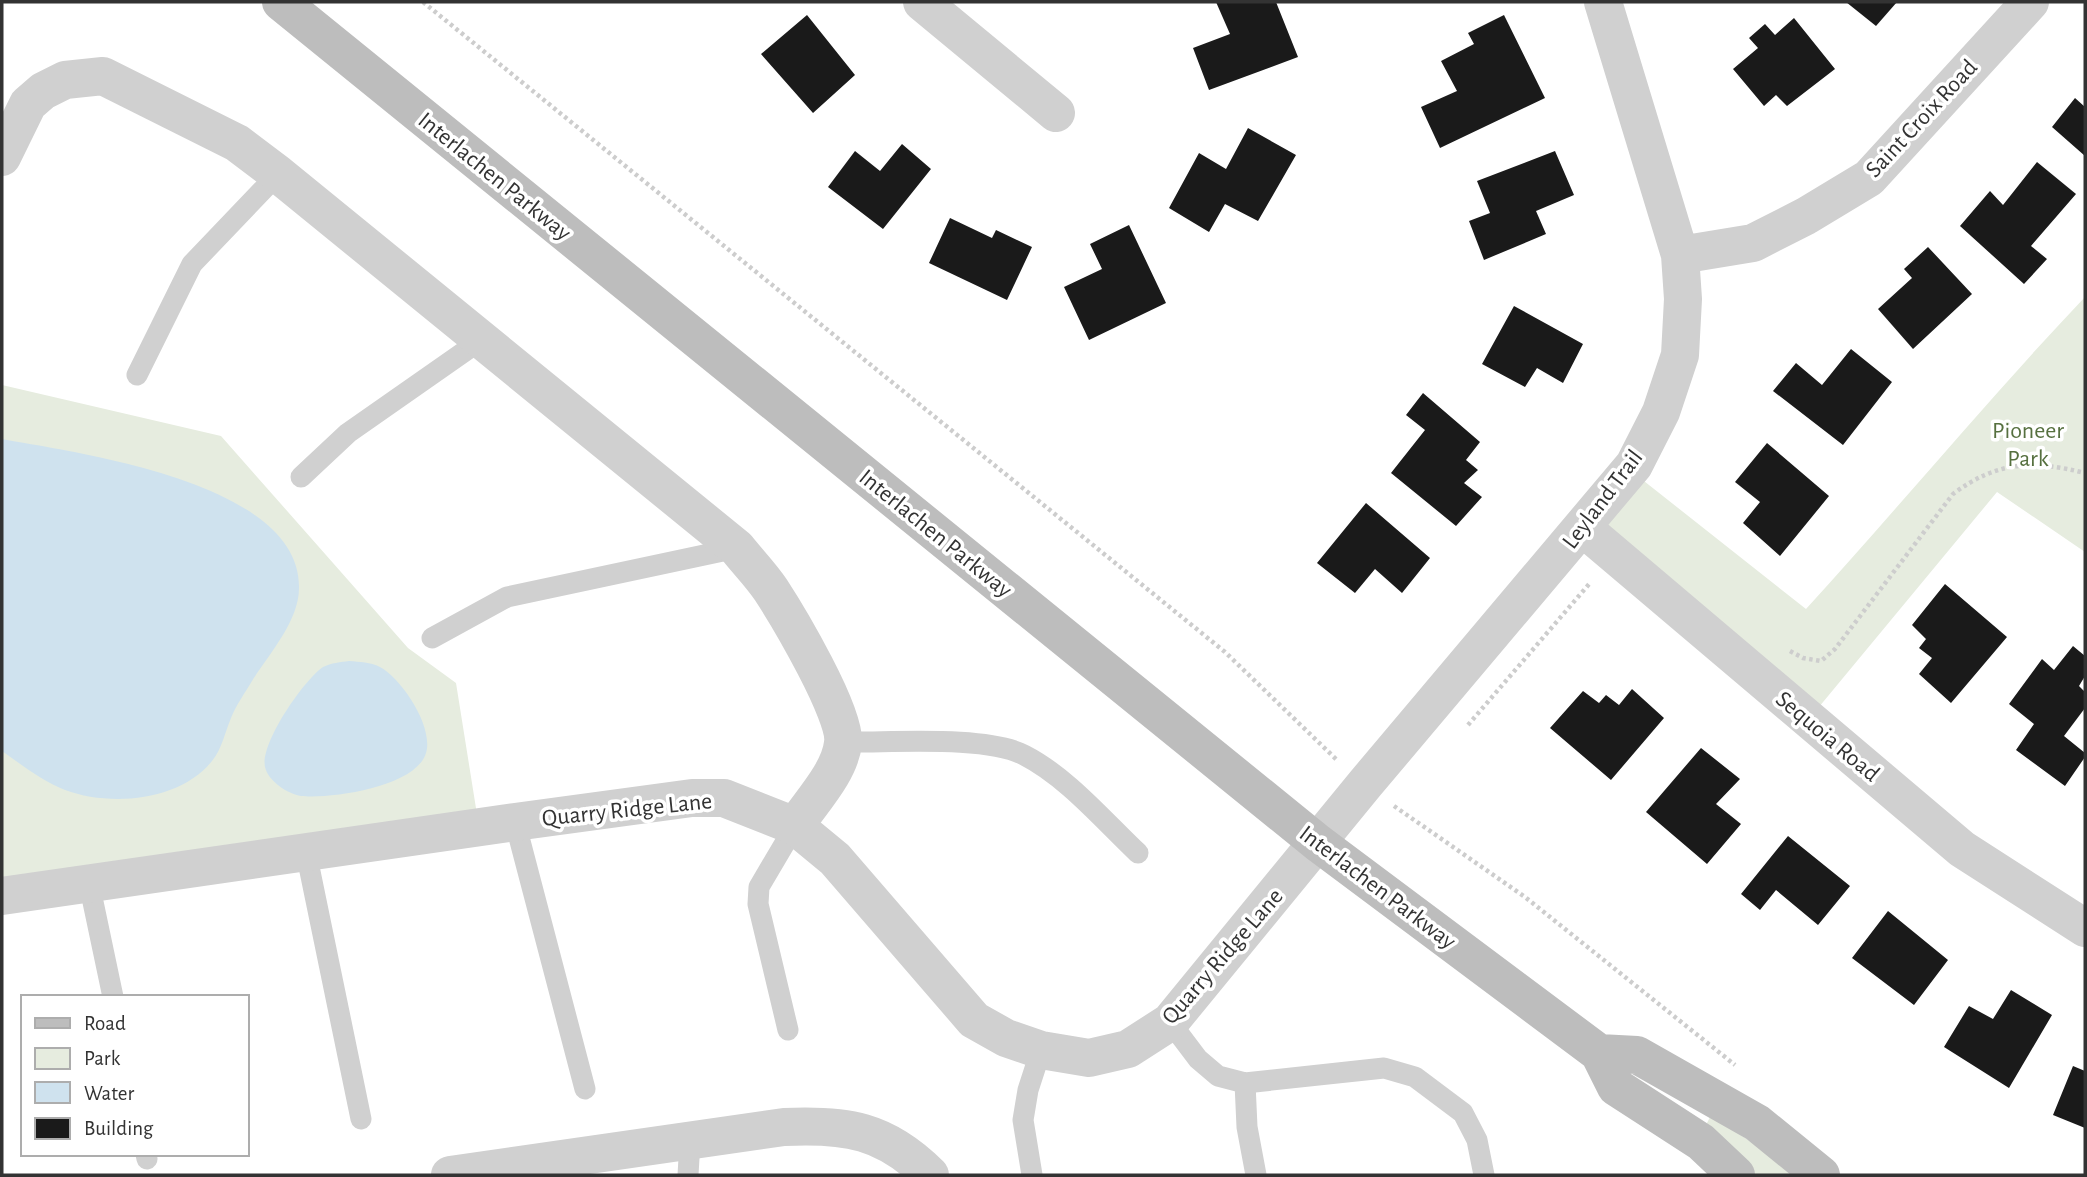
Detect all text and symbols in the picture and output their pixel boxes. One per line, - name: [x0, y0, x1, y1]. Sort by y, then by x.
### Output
- street label: Saint Croix Road: [1861, 55, 1982, 182]
- street label: Interlachen Parkway: [413, 108, 575, 246]
- park label: Pioneer Park: [1992, 419, 2064, 471]
- street label: Leyland Trail: [1558, 446, 1648, 554]
- street label: Interlachen Parkway: [854, 465, 1016, 603]
- street label: Sequoia Road: [1771, 687, 1884, 787]
- street label: Quarry Ridge Lane: [541, 789, 713, 831]
- street label: Interlachen Parkway: [1295, 821, 1460, 954]
- street label: Quarry Ridge Lane: [1158, 884, 1288, 1029]
- legend: [21, 995, 248, 1156]
- text: Road: [84, 1013, 126, 1034]
- text: Park: [84, 1048, 121, 1069]
- text: Water: [84, 1083, 134, 1104]
- text: Building: [84, 1118, 154, 1139]

